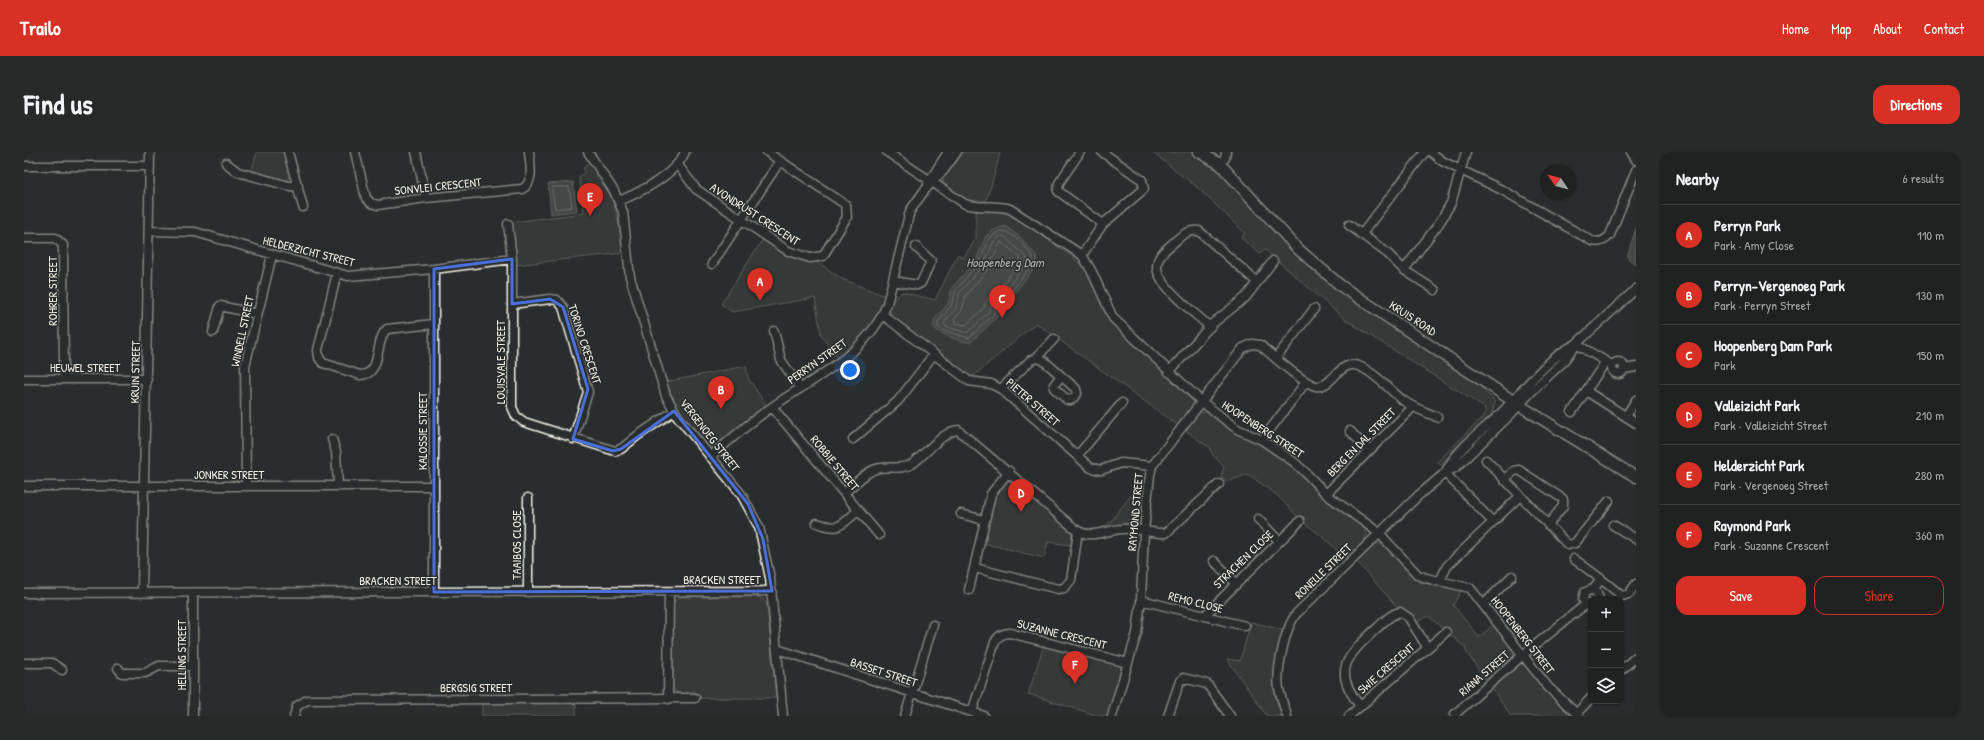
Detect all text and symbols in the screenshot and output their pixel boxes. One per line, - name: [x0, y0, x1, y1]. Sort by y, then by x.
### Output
- text: Trailo: [20, 15, 61, 41]
- text: Home: [1782, 19, 1809, 38]
- text: Map: [1831, 19, 1851, 38]
- text: About: [1873, 19, 1902, 38]
- text: Contact: [1924, 19, 1964, 38]
- text: Find us: [24, 85, 93, 123]
- button: Directions: [1873, 85, 1960, 124]
- north arrow: [1540, 164, 1576, 200]
- text: Nearby: [1676, 167, 1719, 190]
- text: 6 results: [1903, 169, 1944, 187]
- street label: SONVLEI CRESCENT: [394, 173, 483, 199]
- street label: AVONDRUST CRESCENT: [707, 179, 804, 250]
- pin: E: [577, 183, 603, 216]
- text: Perryn Park: [1714, 215, 1780, 236]
- text: A: [1686, 226, 1692, 244]
- text: 110 m: [1917, 226, 1944, 244]
- street label: HELDERZICHT STREET: [261, 231, 357, 271]
- text: Park · Amy Close: [1714, 236, 1794, 254]
- water label: Hoopenberg Dam: [966, 253, 1045, 272]
- street label: ROHRER STREET: [44, 256, 61, 326]
- pin: A: [747, 268, 773, 301]
- text: Perryn-Vergenoeg Park: [1714, 275, 1845, 296]
- pin: C: [989, 285, 1015, 318]
- text: B: [1686, 286, 1692, 304]
- text: 130 m: [1916, 286, 1944, 304]
- street label: WINDELL STREET: [226, 294, 258, 368]
- street label: KRUIS ROAD: [1386, 296, 1440, 340]
- text: Park · Perryn Street: [1714, 296, 1810, 314]
- street label: TORINO CRESCENT: [564, 302, 606, 387]
- street label: LOUISVALE STREET: [492, 320, 509, 404]
- street label: PERRYN STREET: [784, 334, 851, 388]
- text: Hoopenberg Dam Park: [1714, 335, 1832, 356]
- street label: KRUIN STREET: [126, 340, 144, 404]
- text: C: [1685, 346, 1693, 364]
- text: 150 m: [1916, 346, 1944, 364]
- text: Park: [1714, 356, 1736, 374]
- street label: HEUWEL STREET: [50, 359, 120, 376]
- your location: [840, 360, 860, 380]
- street label: PIETER STREET: [1003, 374, 1064, 430]
- pin: B: [708, 376, 734, 409]
- street label: KALOSSIE STREET: [414, 392, 431, 470]
- street label: VERGENOEG STREET: [676, 395, 744, 475]
- text: Valleizicht Park: [1714, 395, 1800, 416]
- street label: HOOPENBERG STREET: [1219, 396, 1308, 462]
- street label: BERG EN DAL STREET: [1323, 403, 1400, 480]
- text: D: [1686, 406, 1692, 424]
- text: 210 m: [1916, 406, 1944, 424]
- text: Park · Valleizicht Street: [1714, 416, 1827, 434]
- street label: ROBBIE STREET: [807, 432, 864, 495]
- text: Helderzicht Park: [1714, 455, 1804, 476]
- street label: JONKER STREET: [194, 466, 264, 483]
- text: E: [1686, 466, 1692, 484]
- text: 280 m: [1915, 466, 1944, 484]
- street label: RAYMOND STREET: [1123, 472, 1147, 552]
- text: Park · Vergenoeg Street: [1714, 476, 1828, 494]
- pin: D: [1008, 479, 1034, 512]
- street label: TAAIBOS CLOSE: [508, 509, 525, 580]
- text: Raymond Park: [1714, 515, 1790, 536]
- street label: STRACHEN CLOSE: [1209, 525, 1277, 592]
- text: F: [1687, 526, 1691, 544]
- text: 360 m: [1915, 526, 1944, 544]
- text: Park · Suzanne Crescent: [1714, 536, 1829, 554]
- street label: RONELLE STREET: [1291, 539, 1356, 603]
- street label: BRACKEN STREET: [683, 571, 761, 588]
- street label: BRACKEN STREET: [359, 572, 437, 589]
- button: Save: [1676, 576, 1806, 615]
- button: Share: [1814, 576, 1944, 615]
- street label: REMO CLOSE: [1167, 587, 1226, 617]
- street label: HOOPENBERG STREET: [1487, 593, 1559, 678]
- map controls: [1588, 596, 1624, 704]
- button: +: [1588, 596, 1624, 632]
- street label: SUZANNE CRESCENT: [1015, 615, 1109, 653]
- street label: HELLING STREET: [173, 619, 190, 690]
- button: −: [1588, 632, 1624, 668]
- street label: SWIE CRESCENT: [1354, 638, 1418, 698]
- street label: RIANA STREET: [1455, 646, 1513, 700]
- pin: F: [1062, 651, 1088, 684]
- street label: BASSET STREET: [848, 653, 920, 691]
- button: layers: [1588, 668, 1624, 704]
- street label: BERGSIG STREET: [440, 679, 512, 696]

